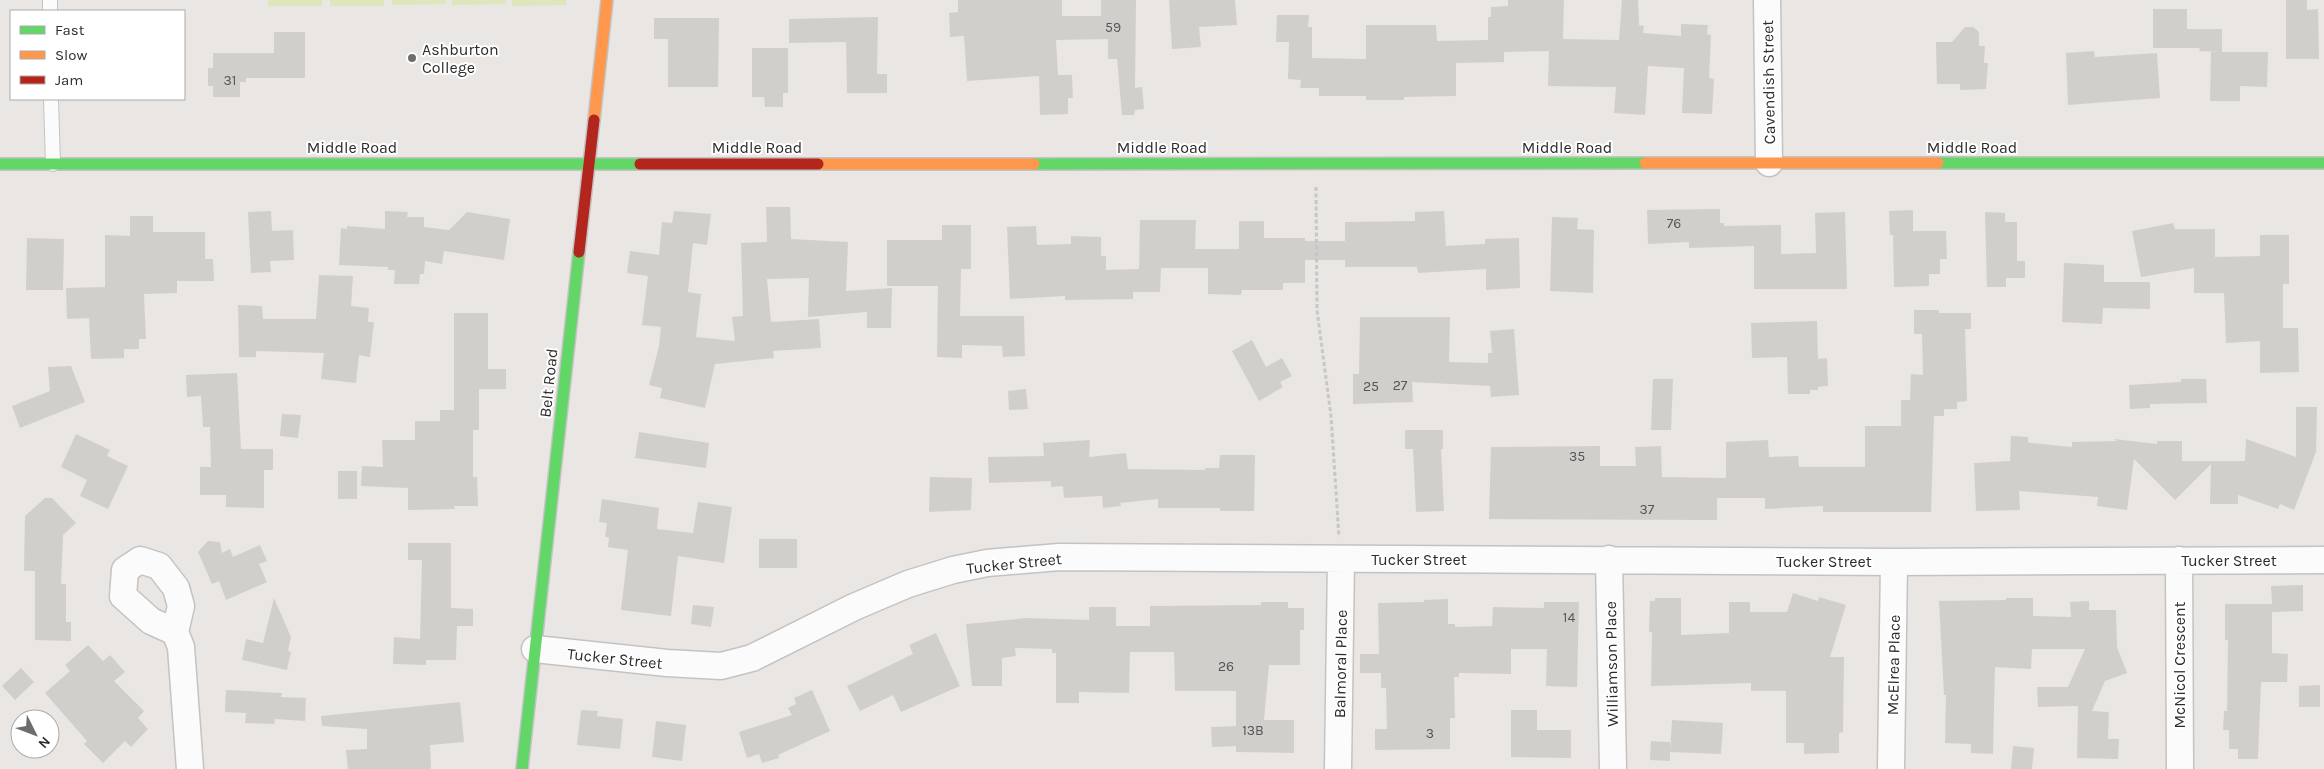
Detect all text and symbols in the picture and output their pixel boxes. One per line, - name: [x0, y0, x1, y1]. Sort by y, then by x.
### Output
- legend: [10, 10, 185, 100]
- house number: 59: [1105, 19, 1121, 36]
- street label: Cavendish Street: [1758, 20, 1779, 144]
- text: Fast: [55, 21, 85, 39]
- place label: Ashburton College: [422, 40, 499, 77]
- text: Slow: [55, 46, 87, 64]
- marker: Ashburton College: [406, 52, 418, 64]
- text: Jam: [55, 71, 83, 89]
- house number: 31: [224, 72, 236, 89]
- street label: Middle Road: [307, 138, 397, 157]
- street label: Middle Road: [712, 138, 802, 157]
- street label: Middle Road: [1117, 138, 1207, 157]
- street label: Middle Road: [1522, 138, 1612, 157]
- street label: Middle Road: [1927, 138, 2017, 157]
- house number: 76: [1667, 215, 1681, 232]
- street label: Belt Road: [535, 348, 562, 419]
- house number: 27: [1393, 377, 1408, 394]
- house number: 25: [1363, 378, 1379, 395]
- house number: 35: [1569, 448, 1585, 465]
- house number: 37: [1640, 501, 1655, 518]
- street label: Tucker Street: [966, 549, 1063, 578]
- street label: Tucker Street: [1371, 550, 1467, 569]
- street label: Tucker Street: [2181, 551, 2277, 570]
- street label: Tucker Street: [1776, 552, 1872, 571]
- street label: Williamson Place: [1601, 601, 1622, 727]
- street label: McNicol Crescent: [2170, 601, 2189, 729]
- house number: 14: [1563, 609, 1575, 626]
- street label: Balmoral Place: [1330, 610, 1351, 718]
- street label: McElrea Place: [1883, 615, 1904, 715]
- street label: Tucker Street: [566, 644, 663, 673]
- house number: 26: [1218, 658, 1234, 675]
- north arrow: [10, 709, 60, 759]
- house number: 13B: [1242, 722, 1264, 739]
- house number: 3: [1426, 725, 1434, 742]
- text: N: [35, 733, 54, 752]

